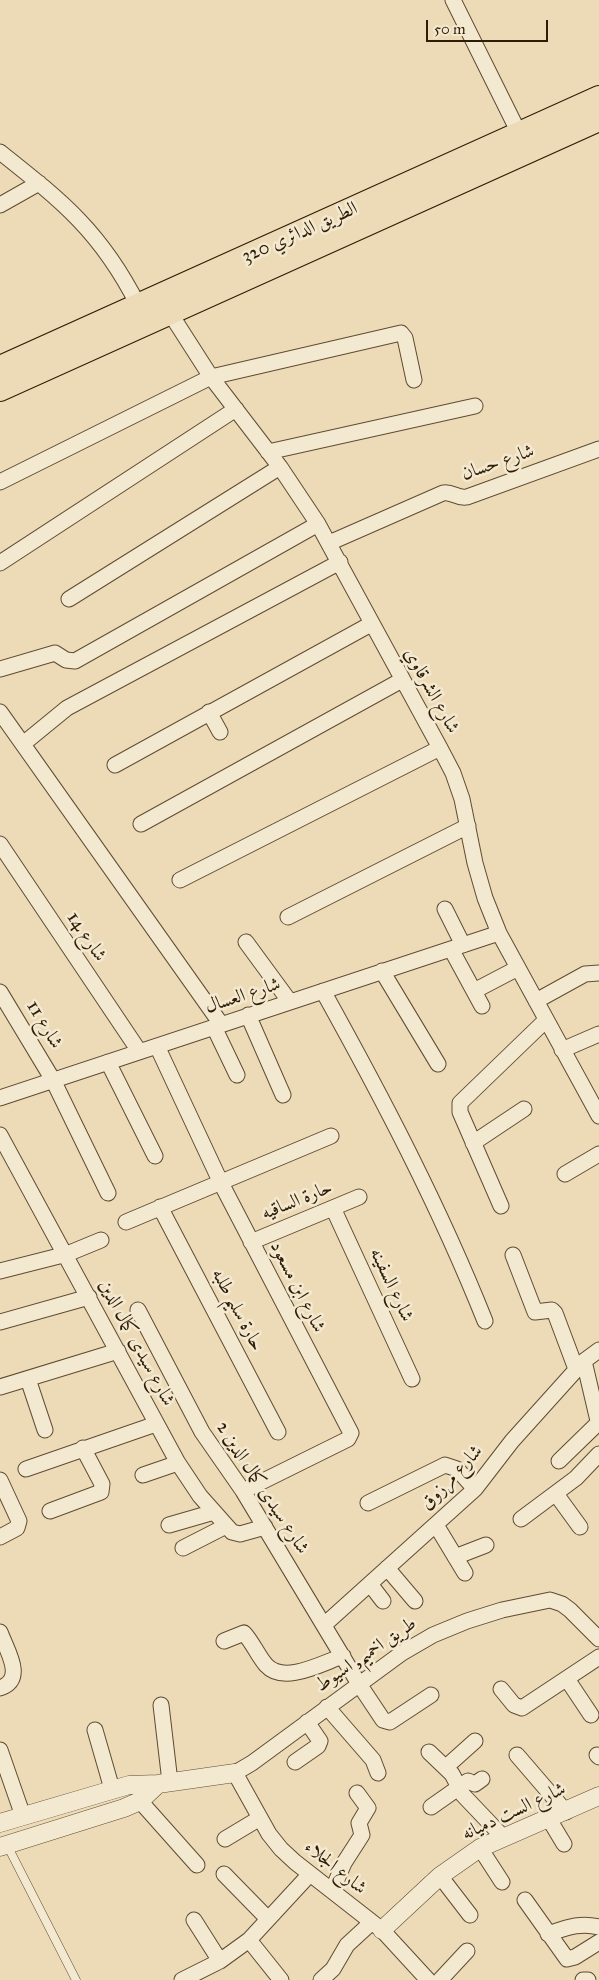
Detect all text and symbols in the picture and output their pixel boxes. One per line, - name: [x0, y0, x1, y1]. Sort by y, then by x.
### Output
- scale bar: [429, 10, 552, 42]
- text: 50 m: [434, 20, 466, 38]
- street label: الطريق الدائري 320: [239, 197, 361, 269]
- street label: شارع حسان: [459, 440, 537, 486]
- street label: شارع الشرقاوي: [398, 644, 464, 738]
- street label: شارع 14: [61, 908, 111, 966]
- street label: شارع العسال: [202, 973, 284, 1019]
- street label: شارع 11: [21, 997, 67, 1053]
- street label: حارة الساقيه: [258, 1176, 336, 1226]
- street label: شارع ابن مسعود: [264, 1237, 330, 1337]
- street label: شارع السفينه: [364, 1244, 418, 1326]
- street label: حارة سليم طلبه: [206, 1265, 268, 1355]
- street label: شارع سيدى كمال الدين: [93, 1276, 179, 1410]
- street label: شارع سيدى كمال الدين 2: [211, 1417, 313, 1559]
- street label: شارع مرزوق: [416, 1441, 488, 1515]
- street label: طريق اخميم, اسيوط: [311, 1613, 421, 1697]
- street label: شارع الست دميانه: [458, 1778, 570, 1846]
- street label: شارع الجلاء: [299, 1836, 371, 1900]

